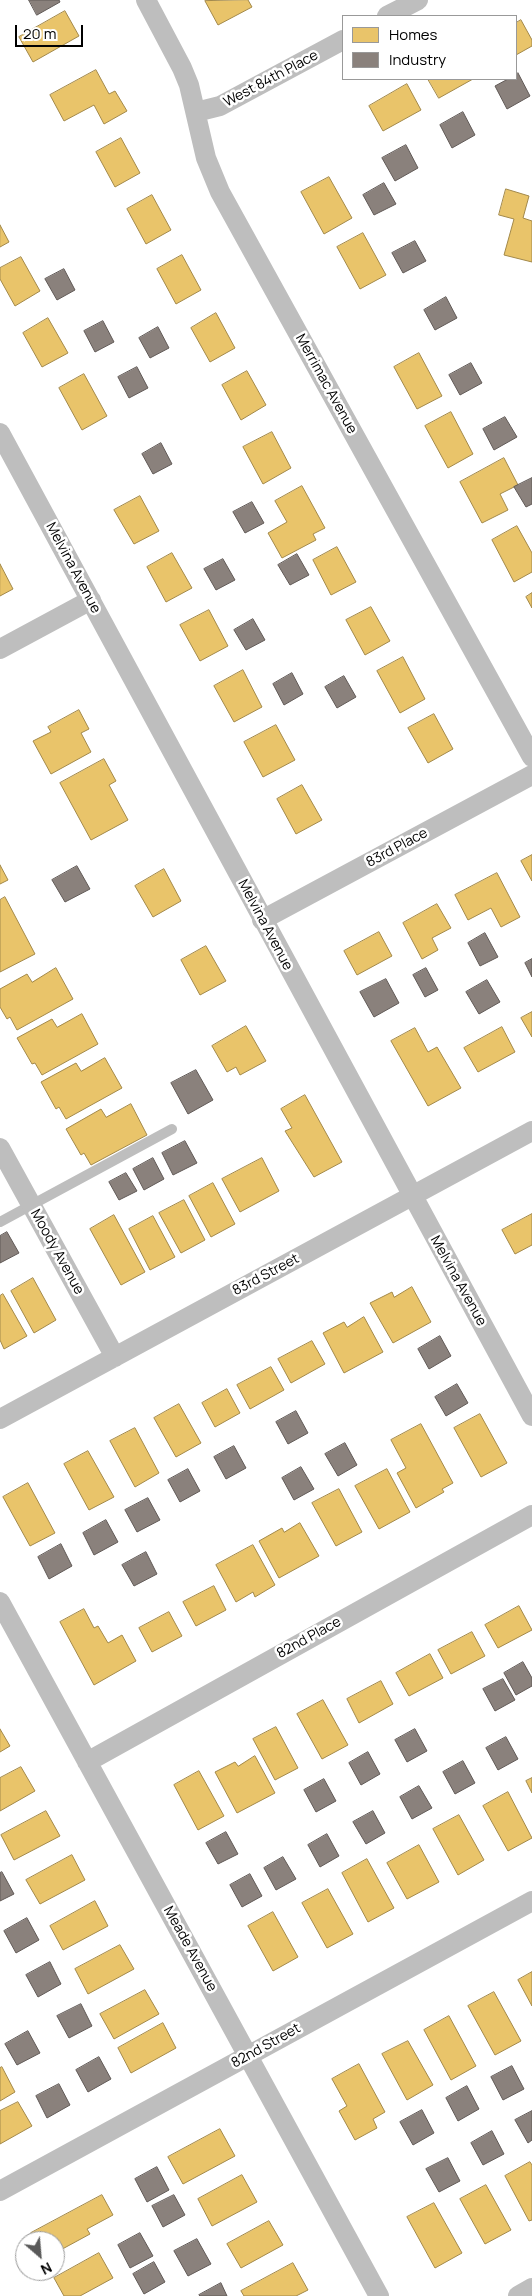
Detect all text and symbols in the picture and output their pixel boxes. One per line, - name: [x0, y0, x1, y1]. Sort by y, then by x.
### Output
- scale bar: [18, 15, 85, 47]
- legend: [342, 15, 517, 80]
- text: 20 m: [23, 23, 56, 44]
- text: Homes: [389, 24, 437, 45]
- street label: West 84th Place: [221, 47, 321, 111]
- text: Industry: [389, 49, 446, 70]
- street label: Merrimac Avenue: [292, 331, 360, 437]
- street label: Melvina Avenue: [42, 520, 104, 616]
- street label: 83rd Place: [363, 825, 431, 871]
- street label: Melvina Avenue: [234, 877, 296, 973]
- street label: Moody Avenue: [27, 1206, 87, 1298]
- street label: Melvina Avenue: [426, 1233, 490, 1329]
- street label: 83rd Street: [230, 1250, 302, 1300]
- street label: 82nd Place: [274, 1614, 344, 1662]
- street label: Meade Avenue: [160, 1903, 220, 1995]
- street label: 82nd Street: [228, 2020, 304, 2072]
- north arrow: [15, 2231, 65, 2281]
- text: N: [38, 2258, 55, 2280]

